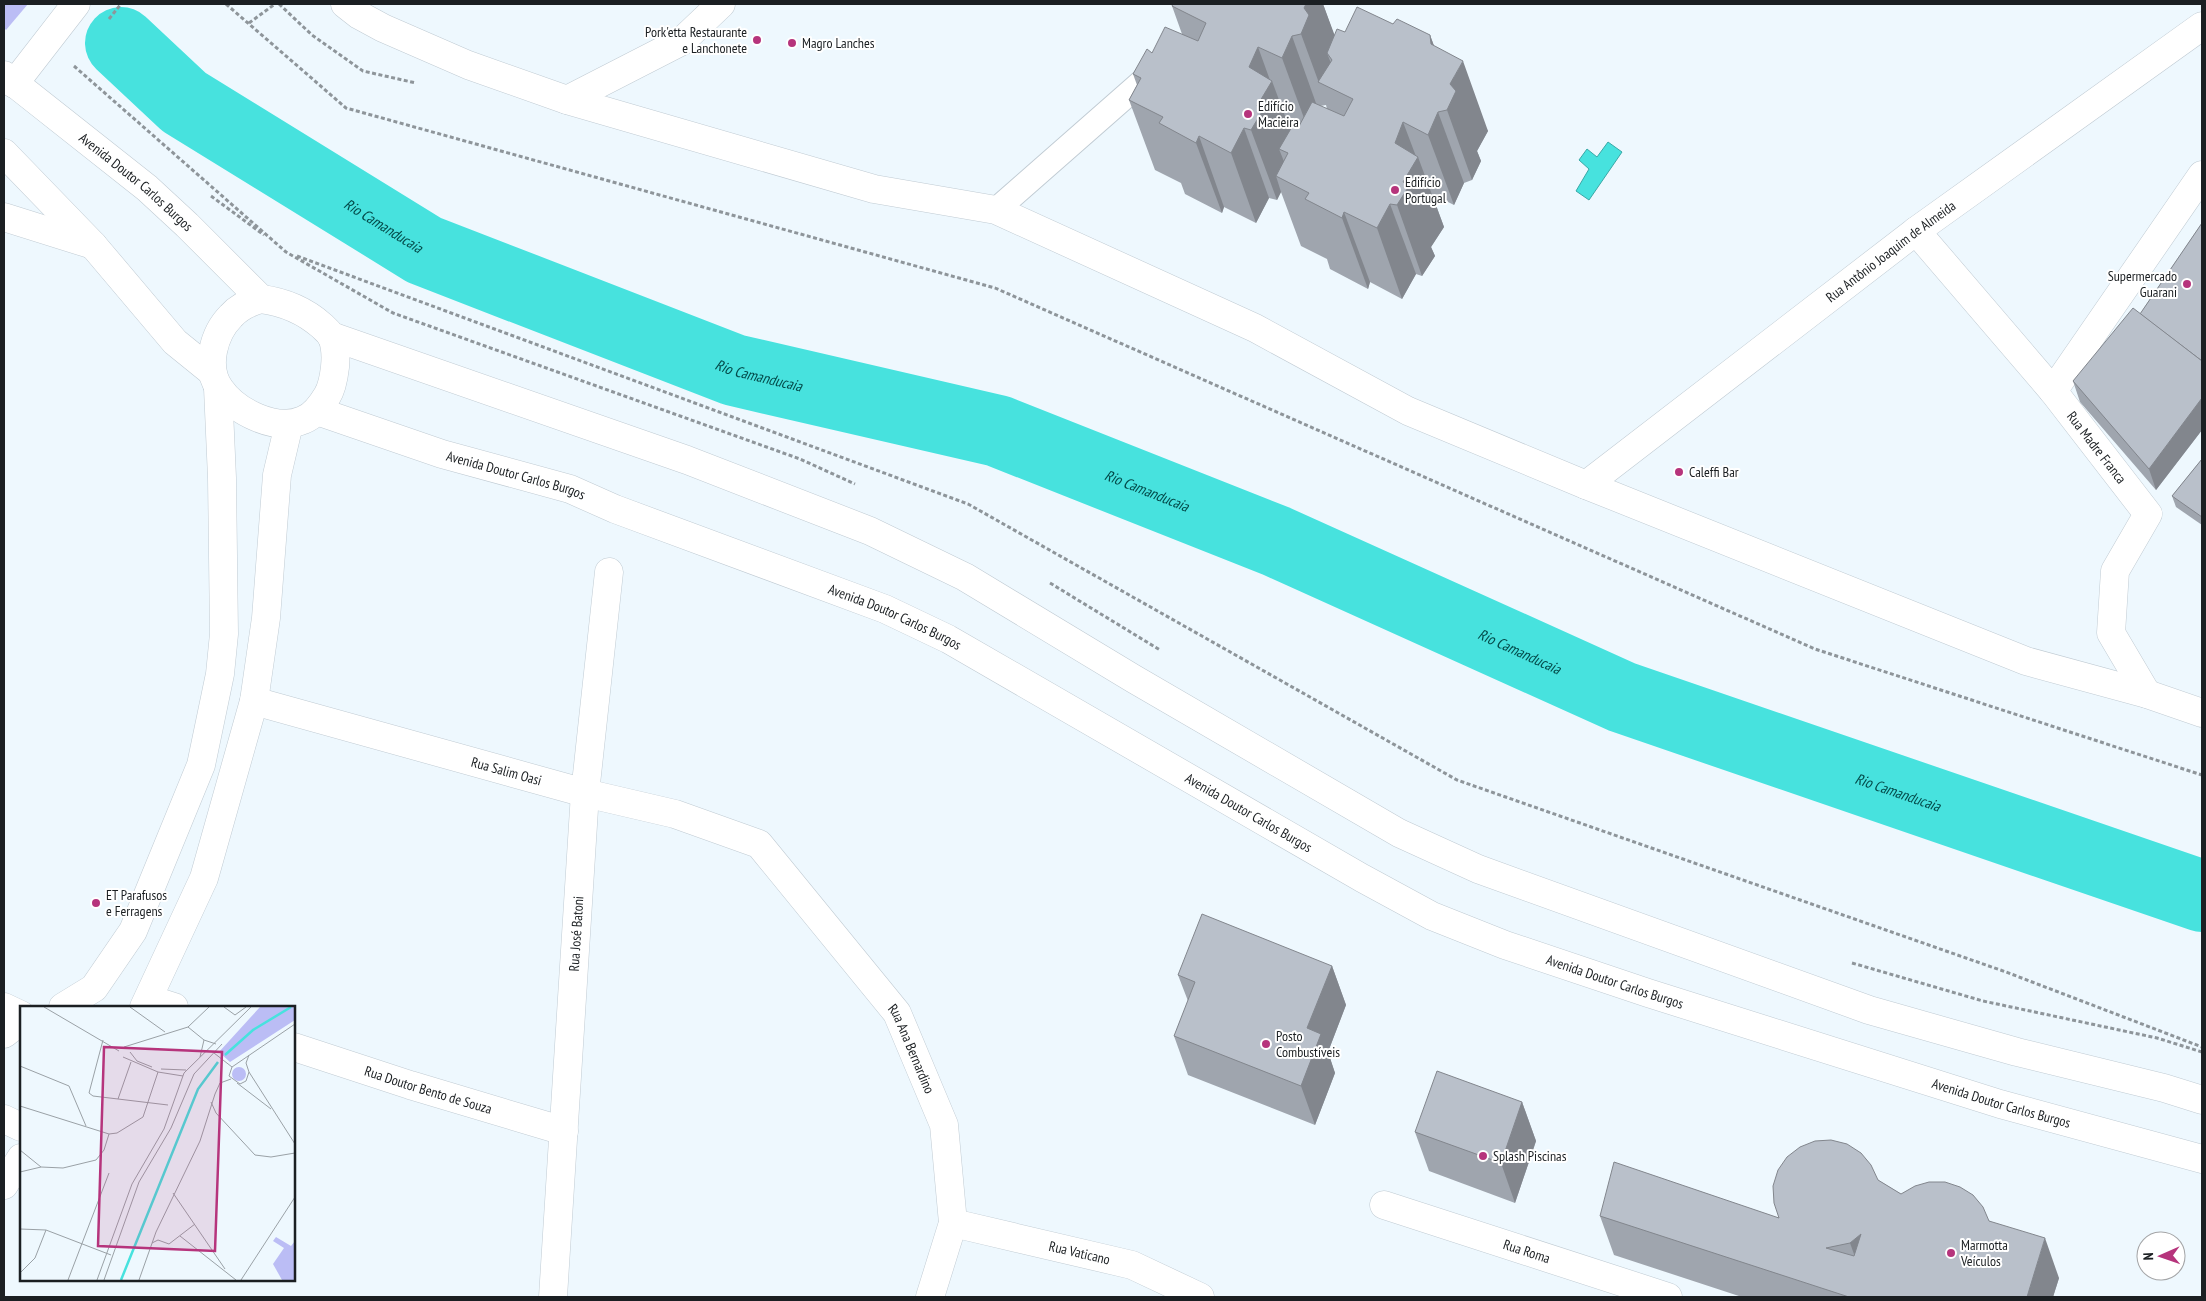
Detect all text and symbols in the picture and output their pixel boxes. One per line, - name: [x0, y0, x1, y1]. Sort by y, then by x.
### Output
- place label: Pork'etta Restaurante e Lanchonete: [645, 23, 747, 57]
- marker: Pork'etta Restaurante e Lanchonete: [751, 34, 763, 46]
- place label: Magro Lanches: [802, 34, 875, 52]
- marker: Magro Lanches: [786, 37, 798, 49]
- place label: Edifício Macieira: [1258, 97, 1299, 131]
- marker: Edifício Macieira: [1242, 108, 1254, 120]
- street label: Avenida Doutor Carlos Burgos: [76, 129, 197, 235]
- place label: Edifício Portugal: [1405, 173, 1447, 207]
- marker: Edifício Portugal: [1389, 184, 1401, 196]
- water label: Rio Camanducaia: [341, 194, 427, 257]
- street label: Rua Antônio Joaquim de Almeida: [1822, 197, 1959, 306]
- place label: Supermercado Guarani: [2108, 267, 2177, 301]
- marker: Supermercado Guarani: [2181, 278, 2193, 290]
- water label: Rio Camanducaia: [713, 354, 805, 395]
- street label: Rua Madre Franca: [2063, 408, 2130, 487]
- street label: Avenida Doutor Carlos Burgos: [445, 447, 588, 504]
- place label: Caleffi Bar: [1689, 463, 1739, 481]
- water label: Rio Camanducaia: [1102, 465, 1193, 516]
- marker: Caleffi Bar: [1673, 466, 1685, 478]
- street label: Avenida Doutor Carlos Burgos: [826, 580, 965, 654]
- water label: Rio Camanducaia: [1475, 624, 1565, 678]
- street label: Rua Salim Oasi: [469, 753, 544, 790]
- water label: Rio Camanducaia: [1853, 768, 1944, 815]
- street label: Avenida Doutor Carlos Burgos: [1182, 769, 1316, 856]
- place label: ET Parafusos e Ferragens: [106, 886, 167, 920]
- street label: Rua José Batoni: [565, 895, 587, 972]
- marker: ET Parafusos e Ferragens: [90, 897, 102, 909]
- street label: Avenida Doutor Carlos Burgos: [1544, 951, 1686, 1013]
- street label: Rua Ana Bernardino: [884, 1000, 939, 1096]
- inset map: [20, 1006, 295, 1281]
- place label: Posto Combustíveis: [1276, 1027, 1340, 1061]
- marker: Posto Combustíveis: [1260, 1038, 1272, 1050]
- street label: Rua Doutor Bento de Souza: [362, 1062, 494, 1118]
- street label: Avenida Doutor Carlos Burgos: [1930, 1074, 2073, 1132]
- place label: Splash Piscinas: [1493, 1147, 1567, 1165]
- marker: Splash Piscinas: [1477, 1150, 1489, 1162]
- north arrow: [2136, 1231, 2186, 1281]
- street label: Rua Roma: [1501, 1235, 1552, 1267]
- place label: Marmotta Veículos: [1960, 1236, 2008, 1270]
- street label: Rua Vaticano: [1047, 1237, 1112, 1269]
- marker: Marmotta Veículos: [1945, 1247, 1957, 1259]
- text: N: [2139, 1252, 2157, 1261]

